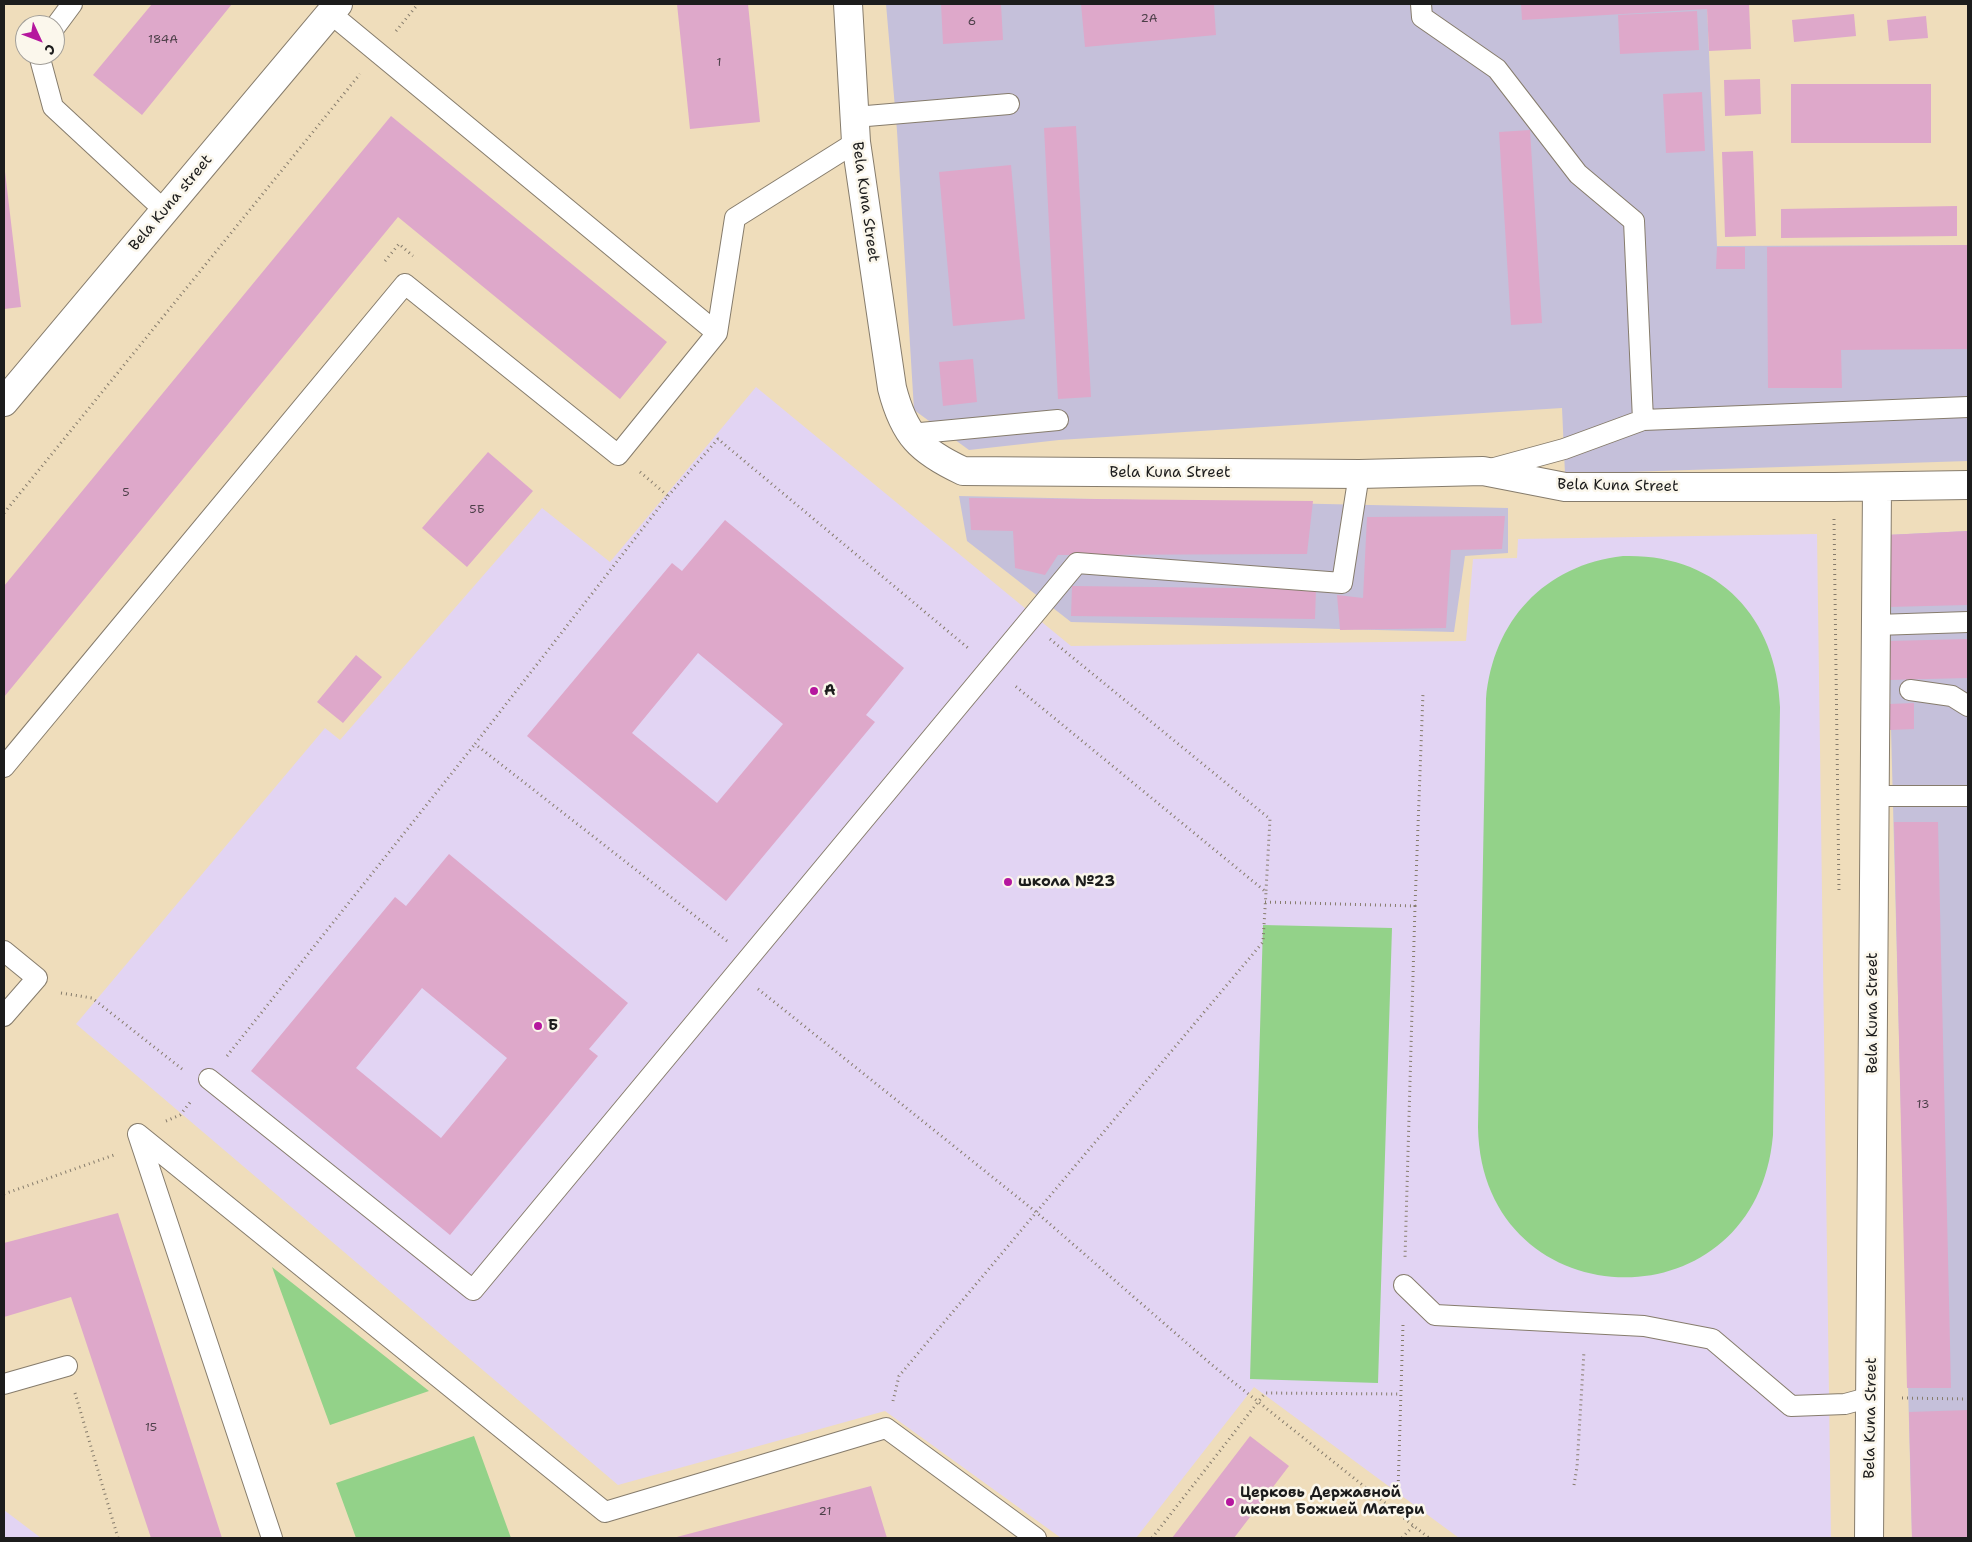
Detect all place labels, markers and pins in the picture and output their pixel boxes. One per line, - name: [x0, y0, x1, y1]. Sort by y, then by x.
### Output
- place label: А: [824, 682, 836, 700]
- marker: А: [808, 685, 820, 697]
- place label: школа №23: [1018, 873, 1115, 891]
- marker: школа №23: [1002, 876, 1014, 888]
- place label: Б: [548, 1017, 558, 1035]
- marker: Б: [532, 1020, 544, 1032]
- place label: Церковь Державной иконы Божией Матери: [1240, 1484, 1424, 1519]
- marker: Церковь Державной иконы Божией Матери: [1224, 1496, 1236, 1508]

